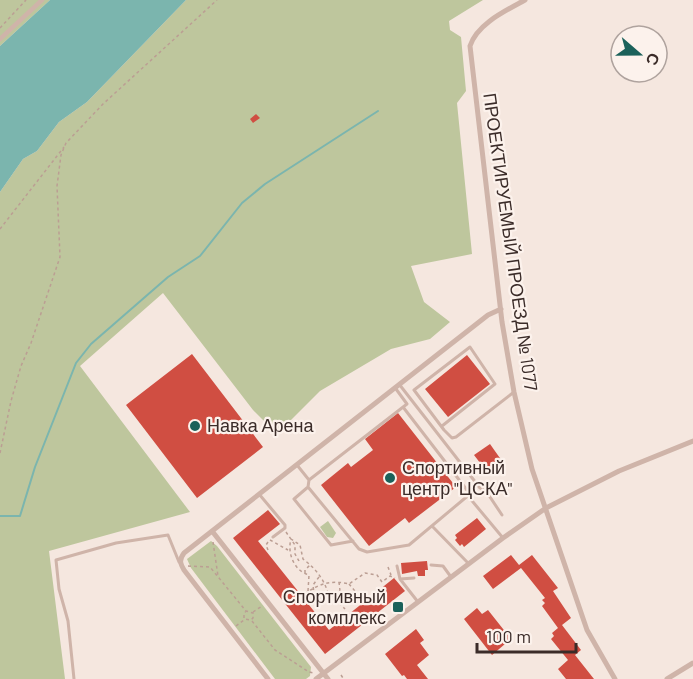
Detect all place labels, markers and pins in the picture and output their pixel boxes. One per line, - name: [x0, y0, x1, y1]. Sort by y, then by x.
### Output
- place label: Навка Арена: [207, 414, 314, 436]
- marker: Навка Арена: [188, 419, 202, 433]
- place label: Спортивный центр "ЦСКА": [402, 456, 512, 499]
- marker: Спортивный центр "ЦСКА": [383, 471, 397, 485]
- place label: Спортивный комплекс: [283, 585, 386, 628]
- marker: Спортивный комплекс: [391, 600, 405, 614]

